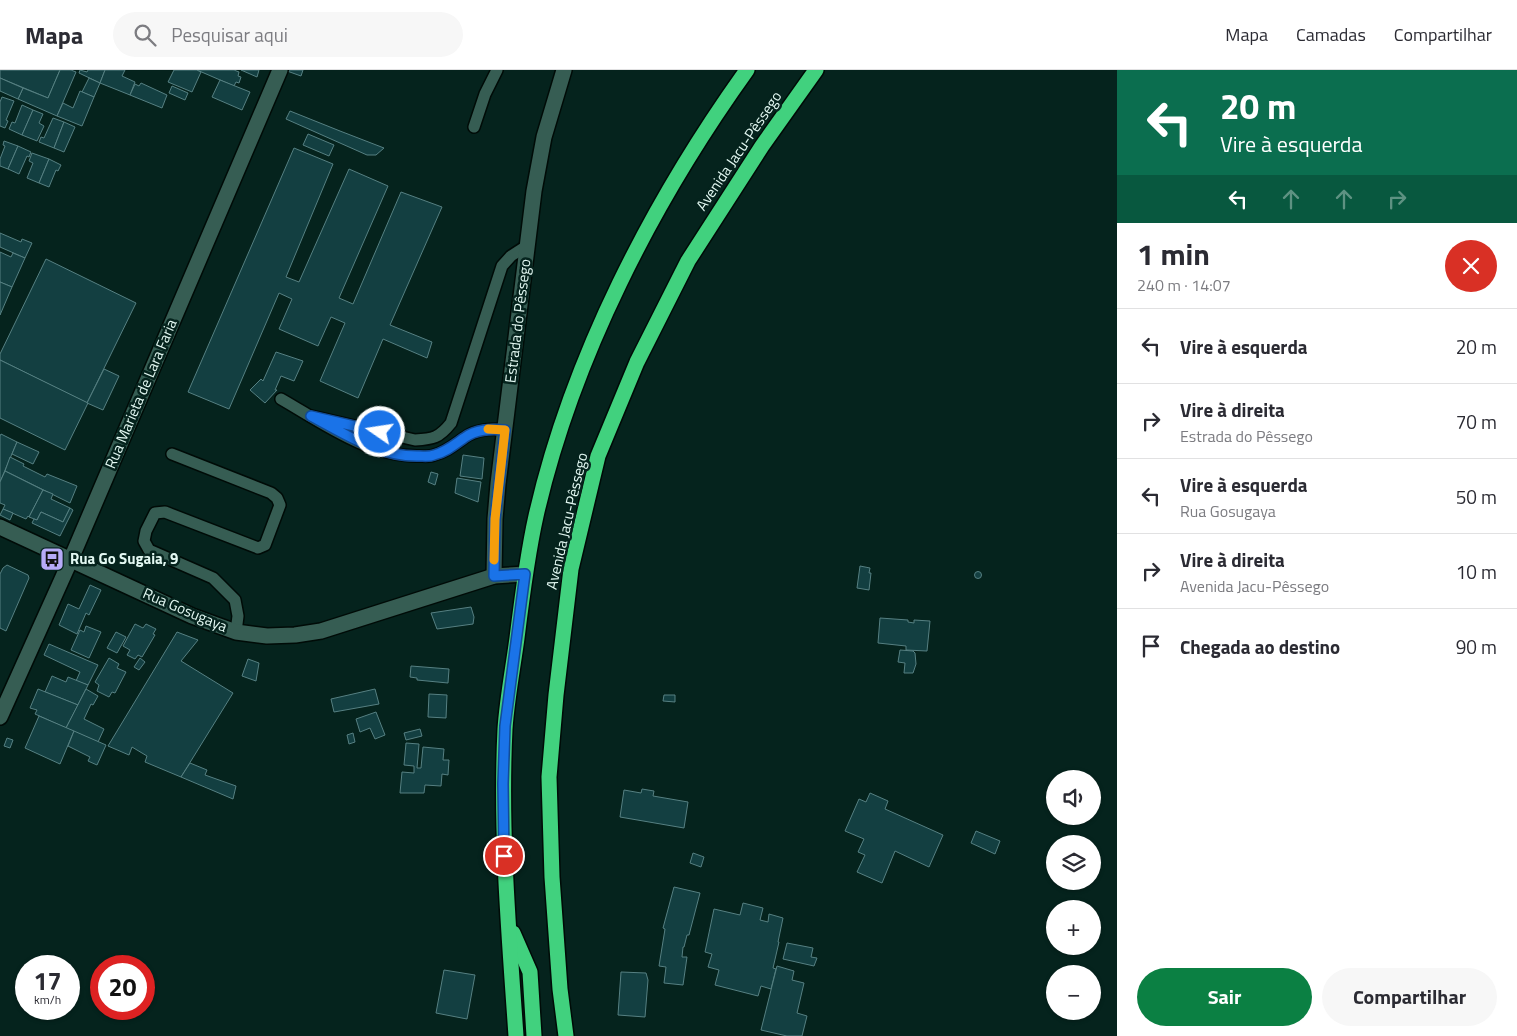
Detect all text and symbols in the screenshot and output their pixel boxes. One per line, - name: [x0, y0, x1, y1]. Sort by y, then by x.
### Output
- search box: [113, 12, 463, 57]
- text: Mapa: [25, 17, 83, 53]
- text: Pesquisar aqui: [171, 20, 288, 49]
- icon: search: [131, 21, 159, 49]
- text: Mapa: [1225, 21, 1268, 48]
- text: Camadas: [1296, 21, 1366, 48]
- text: Compartilhar: [1394, 21, 1492, 48]
- text: 20 m: [1220, 79, 1296, 133]
- street label: Avenida Jacu-Pêssego: [690, 86, 787, 215]
- icon: left: [1137, 90, 1202, 155]
- text: Vire à esquerda: [1220, 127, 1363, 161]
- icon: left: [1224, 185, 1252, 213]
- icon: ahead: [1277, 185, 1305, 213]
- icon: ahead: [1330, 185, 1358, 213]
- icon: right: [1383, 185, 1411, 213]
- text: 1 min: [1137, 231, 1210, 277]
- button: close: [1445, 240, 1497, 292]
- street label: Estrada do Pêssego: [498, 258, 537, 384]
- text: 240 m · 14:07: [1137, 273, 1231, 297]
- street label: Rua Marieta de Lara Faria: [99, 315, 183, 472]
- icon: left: [1137, 332, 1165, 360]
- text: Vire à esquerda: [1180, 332, 1308, 361]
- text: 20 m: [1456, 332, 1497, 361]
- text: Vire à direita: [1180, 395, 1285, 424]
- position arrow: [353, 405, 405, 457]
- icon: right: [1137, 407, 1165, 435]
- text: 70 m: [1456, 407, 1497, 436]
- text: Estrada do Pêssego: [1180, 424, 1313, 448]
- street label: Avenida Jacu-Pêssego: [540, 450, 593, 592]
- text: Vire à esquerda: [1180, 470, 1308, 499]
- icon: left: [1137, 482, 1165, 510]
- text: 50 m: [1456, 482, 1497, 511]
- text: Rua Gosugaya: [1180, 499, 1276, 523]
- text: Vire à direita: [1180, 545, 1285, 574]
- bus stop icon: Rua Go Sugaia, 9: [39, 546, 65, 572]
- place label: Rua Go Sugaia, 9: [70, 547, 178, 570]
- icon: right: [1137, 557, 1165, 585]
- text: 10 m: [1456, 557, 1497, 586]
- text: Avenida Jacu-Pêssego: [1180, 574, 1329, 598]
- street label: Rua Gosugaya: [139, 581, 231, 638]
- icon: arrive: [1137, 632, 1165, 660]
- text: Chegada ao destino: [1180, 632, 1340, 661]
- text: 90 m: [1456, 632, 1497, 661]
- map controls: [1046, 770, 1101, 1020]
- button: sound: [1046, 770, 1101, 825]
- pin: [483, 835, 525, 877]
- button: layers: [1046, 835, 1101, 890]
- icon: arrive: [490, 842, 518, 870]
- button: +: [1046, 900, 1101, 955]
- speed limit sign: 20: [90, 955, 155, 1020]
- text: 17: [33, 962, 62, 1000]
- button: −: [1046, 965, 1101, 1020]
- button: Sair: [1137, 968, 1312, 1026]
- button: Compartilhar: [1322, 968, 1497, 1026]
- text: km/h: [34, 990, 61, 1009]

